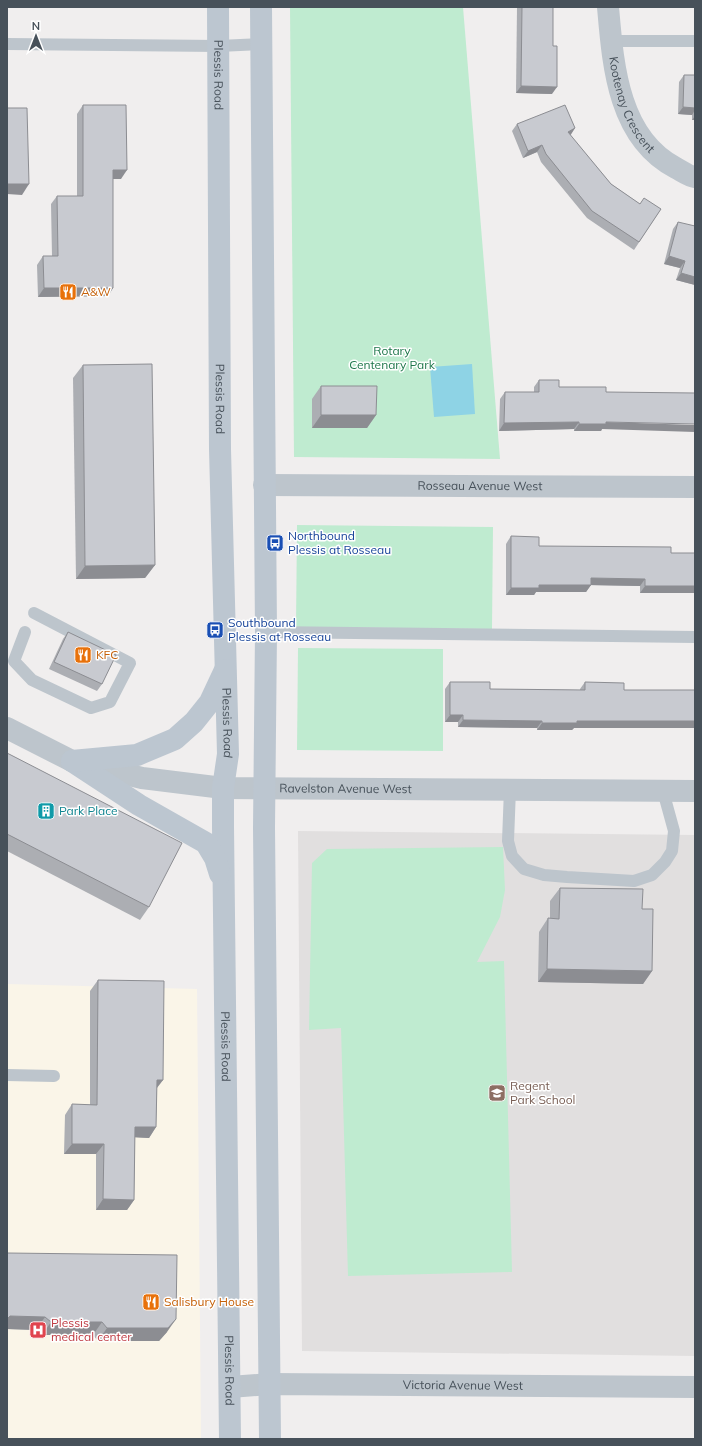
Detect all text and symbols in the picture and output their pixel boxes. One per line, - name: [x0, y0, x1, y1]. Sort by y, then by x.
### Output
- north arrow: [16, 16, 56, 56]
- text: N: [32, 19, 40, 33]
- street label: Plessis Road: [211, 40, 226, 110]
- street label: Kootenay Crescent: [606, 55, 658, 156]
- restaurant icon: A&W: [58, 282, 78, 302]
- place label: A&W: [81, 284, 111, 299]
- park label: Rotary Centenary Park: [349, 343, 436, 372]
- street label: Plessis Road: [213, 364, 228, 434]
- street label: Rosseau Avenue West: [417, 478, 543, 493]
- place label: Northbound Plessis at Rosseau: [288, 528, 391, 557]
- bus stop icon: Northbound Plessis at Rosseau: [265, 533, 285, 553]
- place label: Southbound Plessis at Rosseau: [228, 615, 331, 644]
- bus stop icon: Southbound Plessis at Rosseau: [205, 620, 225, 640]
- restaurant icon: KFC: [73, 645, 93, 665]
- place label: KFC: [96, 647, 118, 662]
- street label: Plessis Road: [219, 687, 236, 759]
- street label: Ravelston Avenue West: [279, 780, 412, 796]
- building icon: Park Place: [36, 801, 56, 821]
- place label: Park Place: [59, 803, 118, 818]
- street label: Plessis Road: [218, 1011, 234, 1082]
- place label: Regent Park School: [510, 1078, 575, 1107]
- school or university icon: Regent Park School: [487, 1083, 507, 1103]
- restaurant icon: Salisbury House: [141, 1292, 161, 1312]
- place label: Salisbury House: [164, 1294, 254, 1309]
- place label: Plessis medical center: [51, 1315, 132, 1344]
- hospital icon: Plessis medical center: [28, 1320, 48, 1340]
- street label: Plessis Road: [222, 1335, 238, 1406]
- street label: Victoria Avenue West: [403, 1377, 523, 1393]

